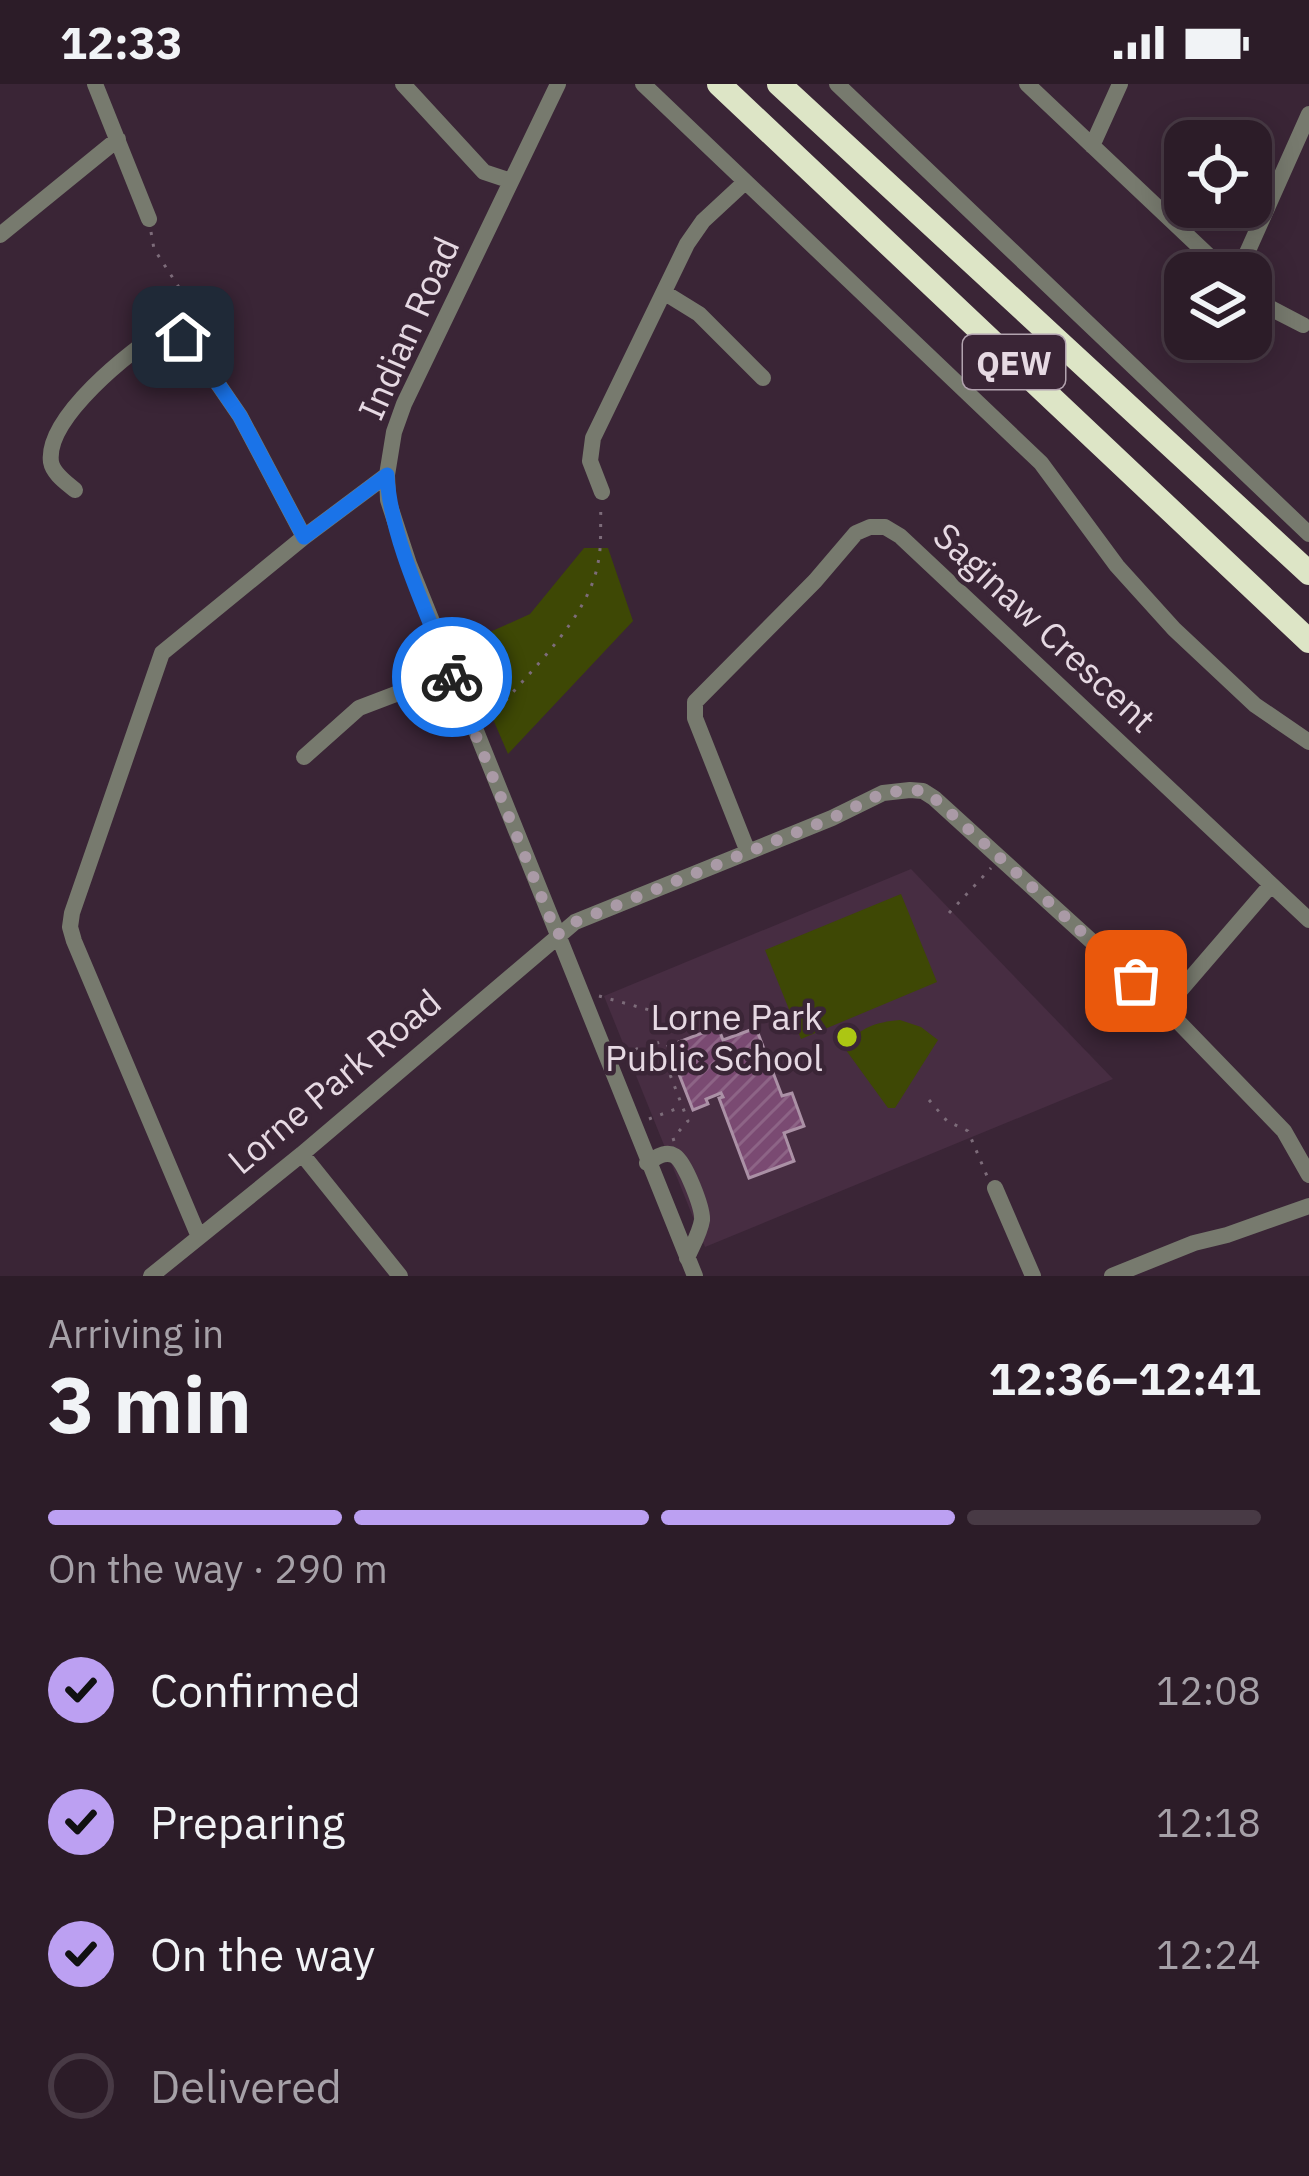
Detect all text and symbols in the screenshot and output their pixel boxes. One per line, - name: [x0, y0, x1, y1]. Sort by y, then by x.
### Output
- text: 12:33: [60, 13, 183, 71]
- map controls: [1164, 120, 1272, 360]
- button: locate: [1164, 120, 1272, 228]
- street label: Indian Road: [347, 229, 469, 427]
- button: layers: [1164, 252, 1272, 360]
- pin: [132, 286, 234, 388]
- icon: home: [150, 304, 216, 370]
- road number: QEW: [963, 335, 1065, 389]
- street label: Saginaw Crescent: [924, 512, 1166, 742]
- courier: [392, 617, 512, 737]
- icon: bike: [419, 644, 485, 710]
- pin: [1085, 930, 1187, 1032]
- icon: bag: [1103, 948, 1169, 1014]
- street label: Lorne Park Road: [218, 978, 450, 1184]
- place label: Lorne Park Public School: [605, 993, 823, 1081]
- marker: Lorne Park Public School: [834, 1024, 860, 1050]
- text: Arriving in: [48, 1308, 224, 1359]
- text: 12:36–12:41: [989, 1349, 1261, 1407]
- text: 3 min: [48, 1353, 252, 1454]
- text: On the way · 290 m: [48, 1543, 388, 1594]
- icon: check: [48, 1657, 114, 1723]
- text: Confirmed: [150, 1661, 361, 1719]
- text: 12:08: [1156, 1665, 1261, 1716]
- icon: check: [48, 1789, 114, 1855]
- text: Preparing: [150, 1793, 345, 1851]
- text: 12:18: [1156, 1797, 1261, 1848]
- icon: check: [48, 1921, 114, 1987]
- text: On the way: [150, 1925, 375, 1983]
- text: 12:24: [1156, 1929, 1261, 1980]
- text: Delivered: [150, 2057, 342, 2115]

